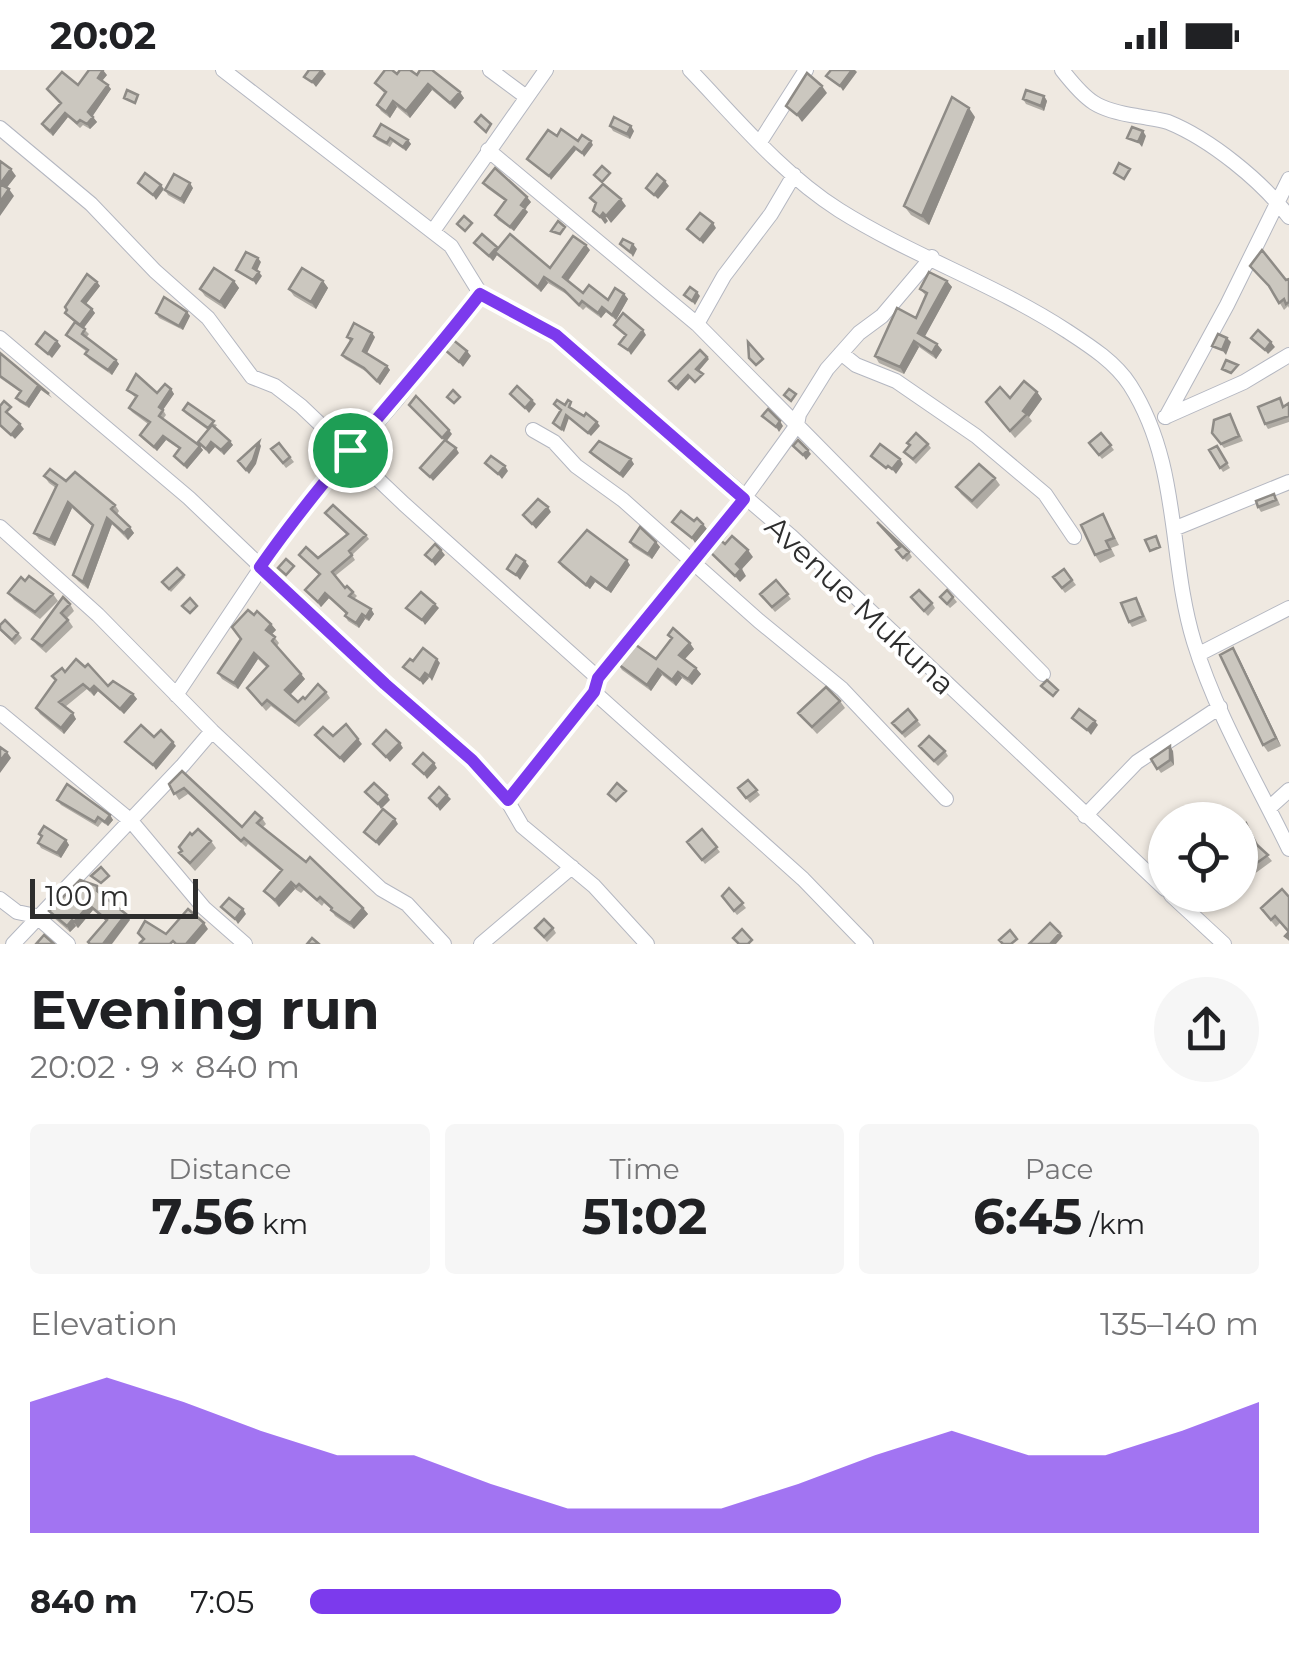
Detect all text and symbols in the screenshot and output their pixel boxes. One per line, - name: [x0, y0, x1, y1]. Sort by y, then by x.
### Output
- text: 20:02: [50, 12, 156, 59]
- pin: [308, 408, 393, 493]
- icon: arrive: [323, 423, 378, 478]
- street label: Avenue Mukuna: [758, 508, 962, 702]
- map controls: [1148, 802, 1258, 912]
- button: locate: [1148, 802, 1258, 912]
- scale bar: [30, 874, 198, 918]
- text: 100 m: [45, 879, 129, 913]
- text: Evening run: [30, 976, 380, 1043]
- button: share: [1154, 977, 1259, 1082]
- text: 20:02 · 9 × 840 m: [30, 1047, 300, 1086]
- text: Distance: [168, 1152, 291, 1186]
- text: Time: [609, 1152, 680, 1186]
- text: Pace: [1025, 1152, 1093, 1186]
- text: 7.56: [151, 1186, 255, 1247]
- text: 51:02: [582, 1186, 707, 1247]
- text: 6:45: [973, 1186, 1082, 1247]
- text: km: [255, 1207, 308, 1241]
- text: /km: [1082, 1207, 1145, 1241]
- text: Elevation: [30, 1304, 178, 1343]
- text: 135–140 m: [1100, 1304, 1259, 1343]
- text: 840 m: [30, 1582, 138, 1621]
- text: 7:05: [190, 1582, 254, 1621]

